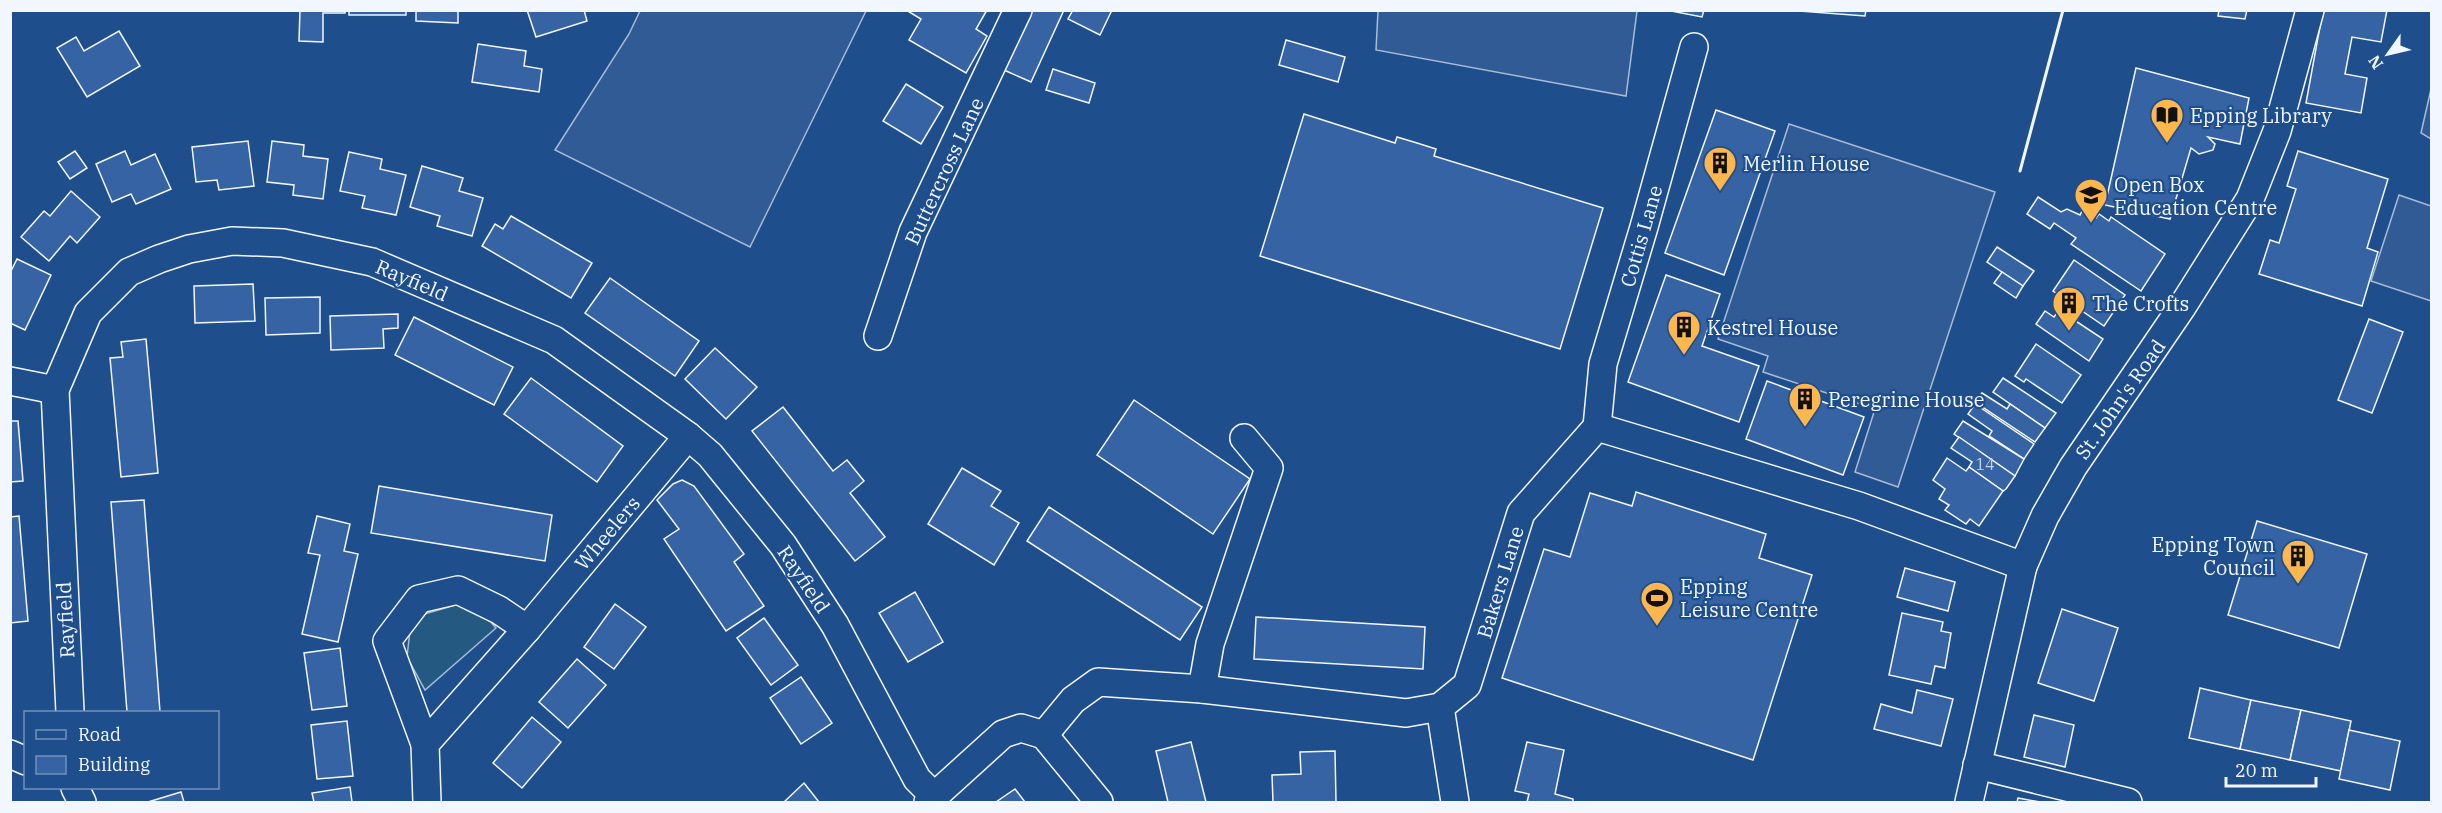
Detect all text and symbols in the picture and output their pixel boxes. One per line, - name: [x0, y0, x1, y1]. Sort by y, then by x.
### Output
- north arrow: [2358, 24, 2418, 84]
- text: N: [2364, 52, 2387, 73]
- street label: Buttercross Lane: [898, 93, 990, 249]
- library icon: Epping Library: [2149, 97, 2185, 144]
- place label: Epping Library: [2190, 102, 2332, 129]
- building icon: Merlin House: [1702, 145, 1738, 192]
- place label: Merlin House: [1743, 150, 1870, 177]
- place label: Open Box Education Centre: [2114, 171, 2277, 221]
- school or university icon: Open Box Education Centre: [2073, 177, 2109, 224]
- street label: Cottis Lane: [1614, 182, 1668, 290]
- street label: Rayfield: [372, 253, 452, 307]
- building icon: The Crofts: [2051, 285, 2087, 332]
- place label: The Crofts: [2092, 290, 2189, 317]
- building icon: Kestrel House: [1666, 309, 1702, 356]
- place label: Kestrel House: [1707, 314, 1838, 341]
- street label: St. John's Road: [2069, 334, 2171, 464]
- building icon: Peregrine House: [1787, 381, 1823, 428]
- place label: Peregrine House: [1828, 386, 1984, 413]
- house number: 14: [1975, 454, 1995, 474]
- street label: Wheelers: [568, 490, 646, 576]
- street label: Bakers Lane: [1470, 523, 1530, 641]
- place label: Epping Town Council: [2151, 531, 2275, 581]
- building icon: Epping Town Council: [2280, 538, 2316, 585]
- street label: Rayfield: [771, 540, 837, 618]
- place label: Epping Leisure Centre: [1680, 573, 1818, 623]
- sports icon: Epping Leisure Centre: [1639, 580, 1675, 627]
- street label: Rayfield: [50, 581, 80, 659]
- legend: [24, 711, 219, 789]
- text: Road: [78, 723, 121, 746]
- scale bar: [2226, 750, 2316, 788]
- text: Building: [78, 753, 150, 776]
- text: 20 m: [2235, 759, 2278, 782]

